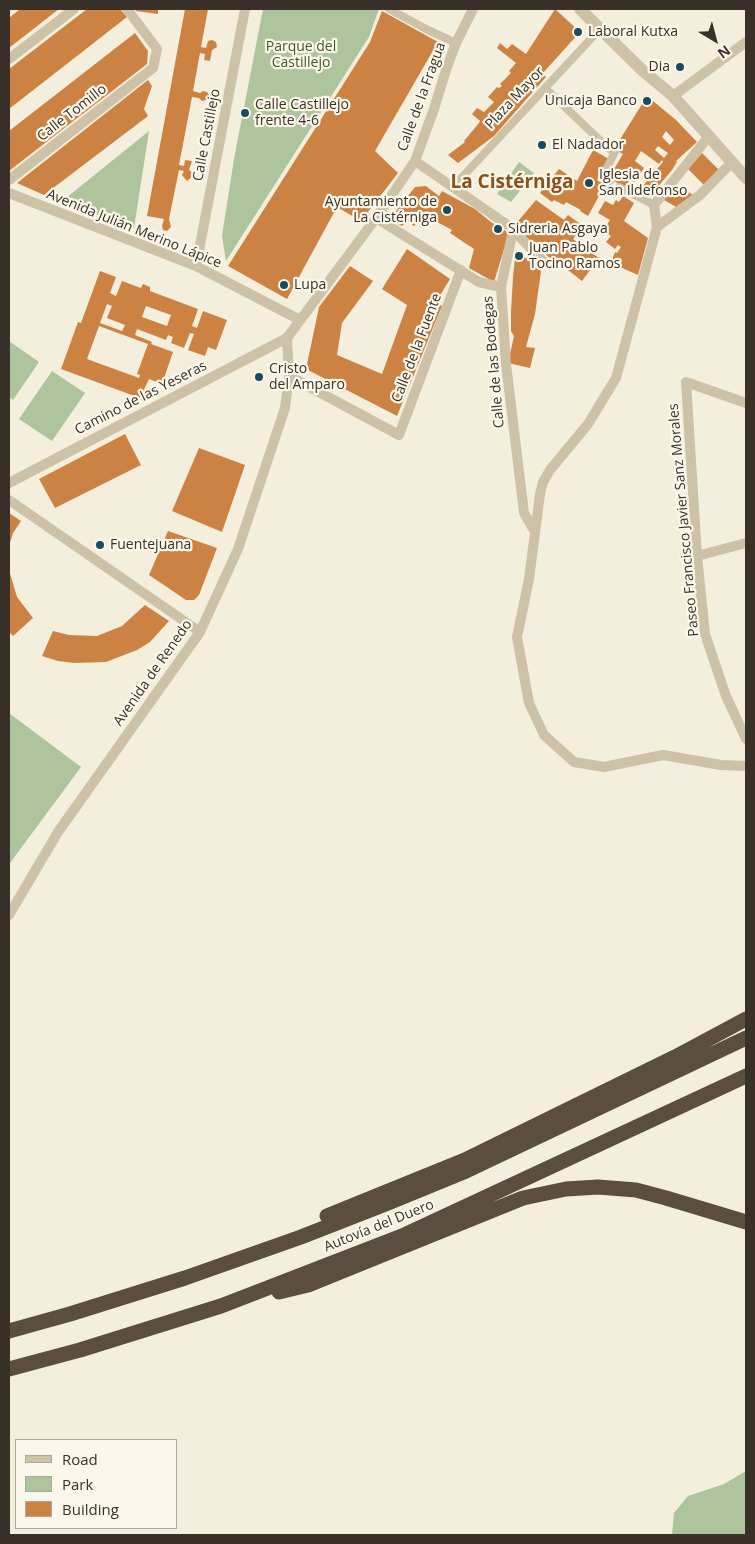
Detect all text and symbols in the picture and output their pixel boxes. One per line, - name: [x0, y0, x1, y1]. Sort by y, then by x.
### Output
- north arrow: [690, 15, 740, 65]
- place label: Laboral Kutxa: [588, 24, 678, 40]
- marker: Laboral Kutxa: [572, 26, 584, 38]
- park label: Parque del Castillejo: [266, 39, 336, 72]
- street label: Calle de la Fragua: [394, 40, 450, 154]
- text: N: [714, 41, 735, 63]
- place label: Dia: [649, 59, 670, 75]
- marker: Dia: [674, 61, 686, 73]
- street label: Plaza Mayor: [482, 63, 548, 133]
- street label: Calle Tomillo: [34, 81, 110, 145]
- street label: Calle Castillejo: [190, 87, 224, 183]
- place label: Unicaja Banco: [545, 93, 637, 109]
- marker: Unicaja Banco: [641, 95, 653, 107]
- place label: Calle Castillejo frente 4-6: [255, 97, 349, 130]
- marker: Calle Castillejo frente 4-6: [239, 107, 251, 119]
- place label: El Nadador: [552, 137, 624, 153]
- marker: El Nadador: [536, 139, 548, 151]
- place label: Iglesia de San Ildefonso: [599, 167, 687, 200]
- district label: La Cistérniga: [450, 172, 574, 194]
- marker: Iglesia de San Ildefonso: [583, 177, 595, 189]
- street label: Avenida Julián Merino Lápice: [44, 186, 224, 272]
- place label: Ayuntamiento de La Cistérniga: [325, 194, 437, 226]
- marker: Ayuntamiento de La Cistérniga: [441, 204, 453, 216]
- place label: Sidreria Asgaya: [508, 221, 608, 237]
- marker: Sidreria Asgaya: [492, 223, 504, 235]
- place label: Juan Pablo Tocino Ramos: [529, 240, 620, 272]
- marker: Juan Pablo Tocino Ramos: [513, 250, 525, 262]
- place label: Lupa: [294, 277, 326, 293]
- marker: Lupa: [278, 279, 290, 291]
- street label: Calle de la Fuente: [389, 291, 445, 405]
- street label: Calle de las Bodegas: [480, 295, 508, 429]
- street label: Camino de las Yeseras: [72, 357, 210, 439]
- place label: Cristo del Amparo: [269, 361, 345, 394]
- marker: Cristo del Amparo: [253, 371, 265, 383]
- street label: Paseo Francisco Javier Sanz Morales: [665, 403, 703, 637]
- place label: Fuentejuana: [110, 537, 191, 553]
- marker: Fuentejuana: [94, 539, 106, 551]
- street label: Avenida de Renedo: [110, 617, 196, 729]
- street label: Autovía del Duero: [322, 1196, 436, 1256]
- legend: [15, 1439, 178, 1529]
- text: Road: [62, 1449, 98, 1469]
- text: Park: [62, 1474, 93, 1494]
- text: Building: [62, 1499, 119, 1519]

